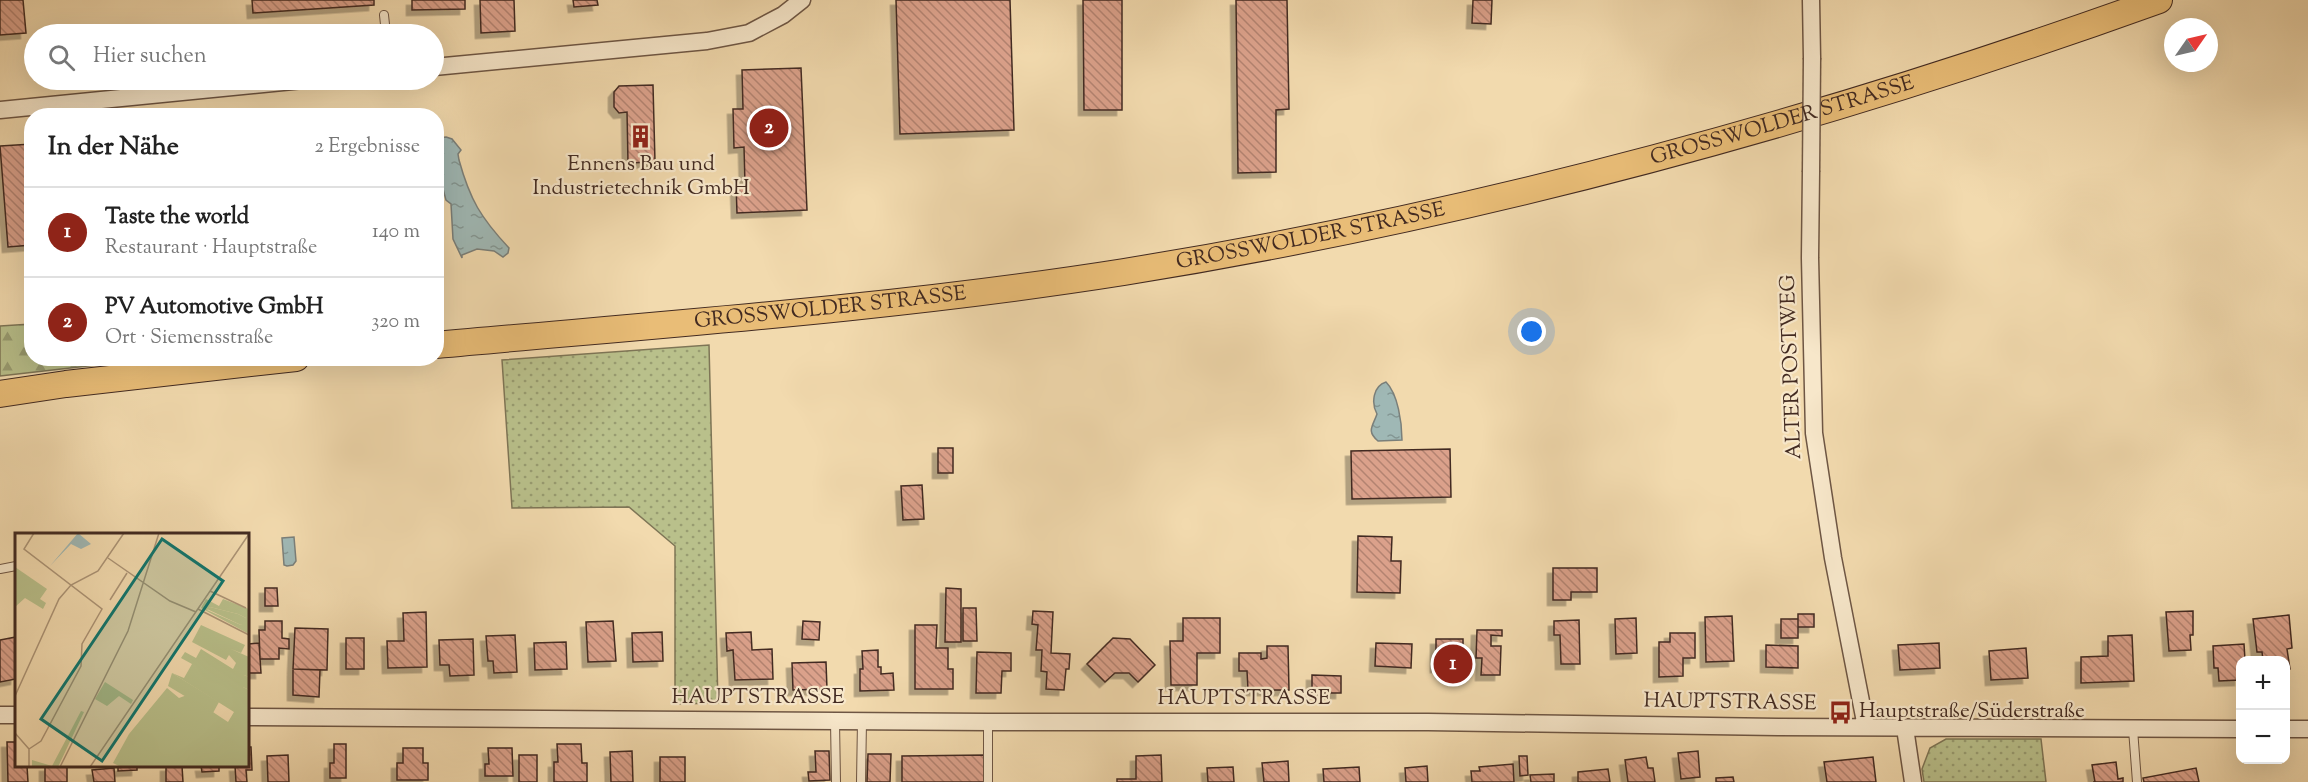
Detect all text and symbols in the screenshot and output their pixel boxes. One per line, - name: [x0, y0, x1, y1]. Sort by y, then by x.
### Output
- north arrow: [2164, 18, 2218, 72]
- search box: [24, 24, 444, 90]
- icon: search: [45, 41, 78, 74]
- text: Hier suchen: [93, 41, 207, 73]
- street label: GROSSWOLDER STRASSE: [1647, 68, 1919, 174]
- pin: 2: [750, 106, 788, 150]
- building icon: Ennens Bau und Industrietechnik GmbH: [628, 124, 654, 150]
- text: In der Nähe: [48, 129, 179, 166]
- text: 2 Ergebnisse: [315, 133, 420, 162]
- place label: Ennens Bau und Industrietechnik GmbH: [532, 150, 750, 204]
- street label: GROSSWOLDER STRASSE: [1174, 195, 1448, 278]
- text: Taste the world: [105, 202, 249, 234]
- text: 1: [64, 218, 71, 247]
- text: 140 m: [372, 218, 420, 247]
- text: Restaurant · Hauptstraße: [105, 234, 317, 263]
- street label: ALTER POSTWEG: [1774, 274, 1810, 460]
- street label: GROSSWOLDER STRASSE: [693, 279, 968, 337]
- text: PV Automotive GmbH: [105, 292, 323, 324]
- text: 2: [63, 308, 72, 337]
- text: 320 m: [371, 308, 420, 337]
- your location: [1517, 317, 1546, 346]
- text: Ort · Siemensstraße: [105, 324, 273, 353]
- inset map: [15, 533, 249, 767]
- pin: 1: [1434, 642, 1472, 686]
- map controls: [2236, 656, 2290, 764]
- button: +: [2236, 656, 2290, 710]
- street label: HAUPTSTRASSE: [672, 683, 845, 713]
- street label: HAUPTSTRASSE: [1158, 684, 1331, 714]
- street label: HAUPTSTRASSE: [1643, 686, 1817, 720]
- place label: Hauptstraße/Süderstraße: [1859, 697, 2085, 727]
- bus stop icon: Hauptstraße/Süderstraße: [1828, 699, 1854, 725]
- button: −: [2236, 710, 2290, 764]

